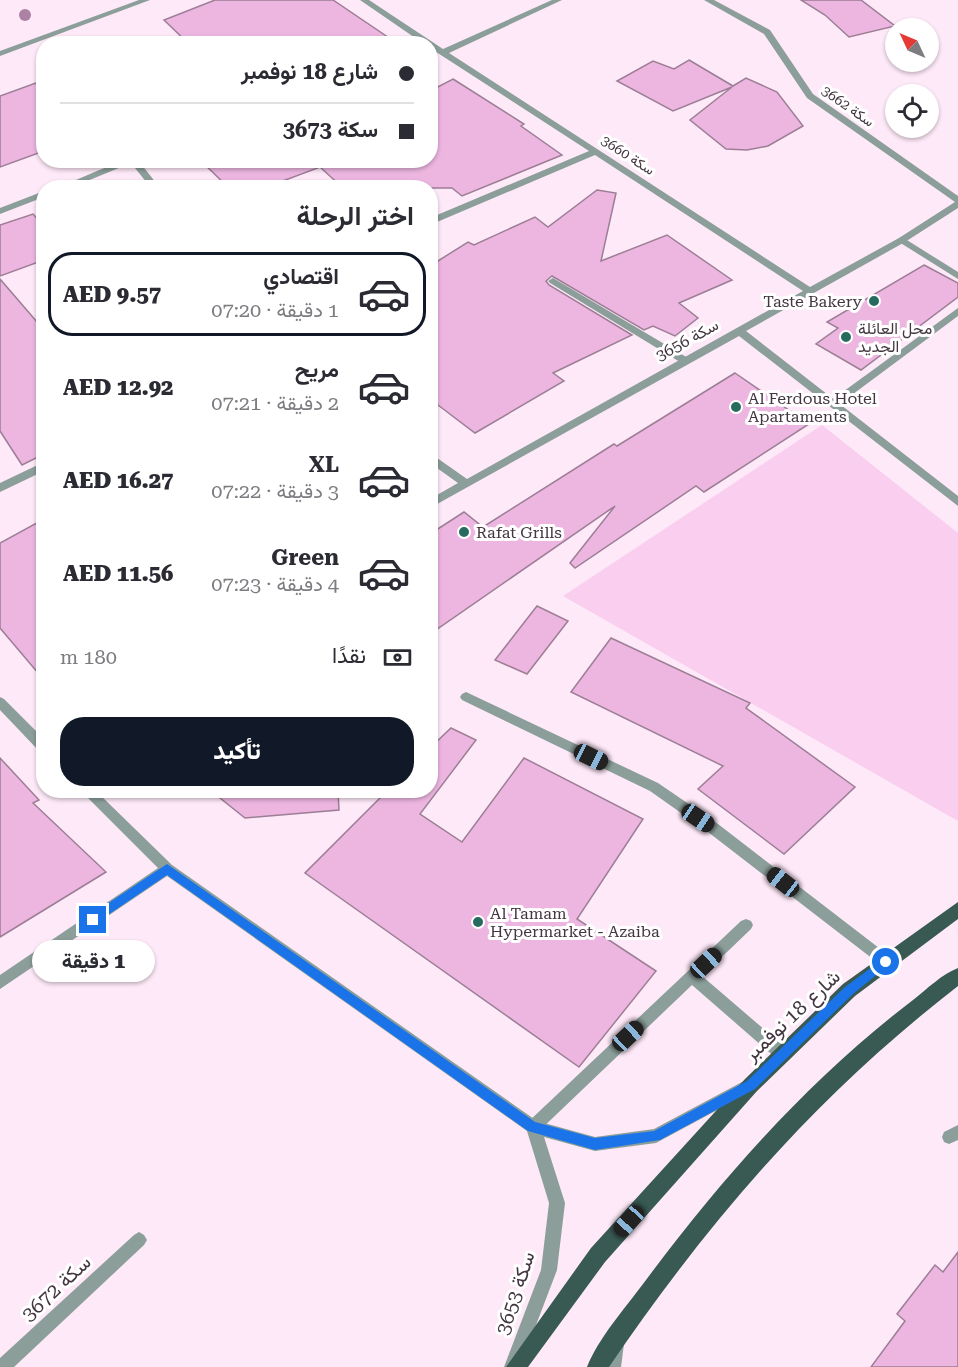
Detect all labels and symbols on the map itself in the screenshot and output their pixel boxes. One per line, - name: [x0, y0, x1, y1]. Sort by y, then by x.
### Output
- north arrow: [885, 18, 939, 72]
- street label: سكة 3662: [819, 82, 877, 130]
- street label: سكة 3660: [598, 132, 658, 178]
- place label: Taste Bakery: [763, 292, 863, 311]
- marker: Taste Bakery: [867, 294, 881, 308]
- street label: سكة 3656: [652, 315, 722, 365]
- place label: محل العائلة الجديد: [858, 319, 932, 356]
- marker: محل العائلة الجديد: [839, 330, 853, 344]
- place label: Al Ferdous Hotel Apartaments: [748, 389, 877, 426]
- marker: Al Ferdous Hotel Apartaments: [729, 400, 743, 414]
- place label: Rafat Grills: [476, 523, 562, 542]
- marker: Rafat Grills: [457, 525, 471, 539]
- car: [571, 741, 611, 773]
- car: [678, 800, 718, 836]
- car: [763, 864, 803, 900]
- place label: Al Tamam Hypermarket - Azaiba: [490, 904, 660, 941]
- route end: [79, 906, 106, 933]
- marker: Al Tamam Hypermarket - Azaiba: [471, 915, 485, 929]
- callout: 1 دقيقة: [32, 941, 154, 983]
- car: [687, 944, 725, 982]
- route start: [872, 948, 899, 975]
- street label: شارع 18 نوفمبر: [738, 964, 846, 1068]
- car: [609, 1017, 647, 1055]
- car: [610, 1202, 648, 1240]
- street label: سكة 3653: [490, 1248, 540, 1338]
- street label: سكة 3672: [16, 1250, 96, 1326]

